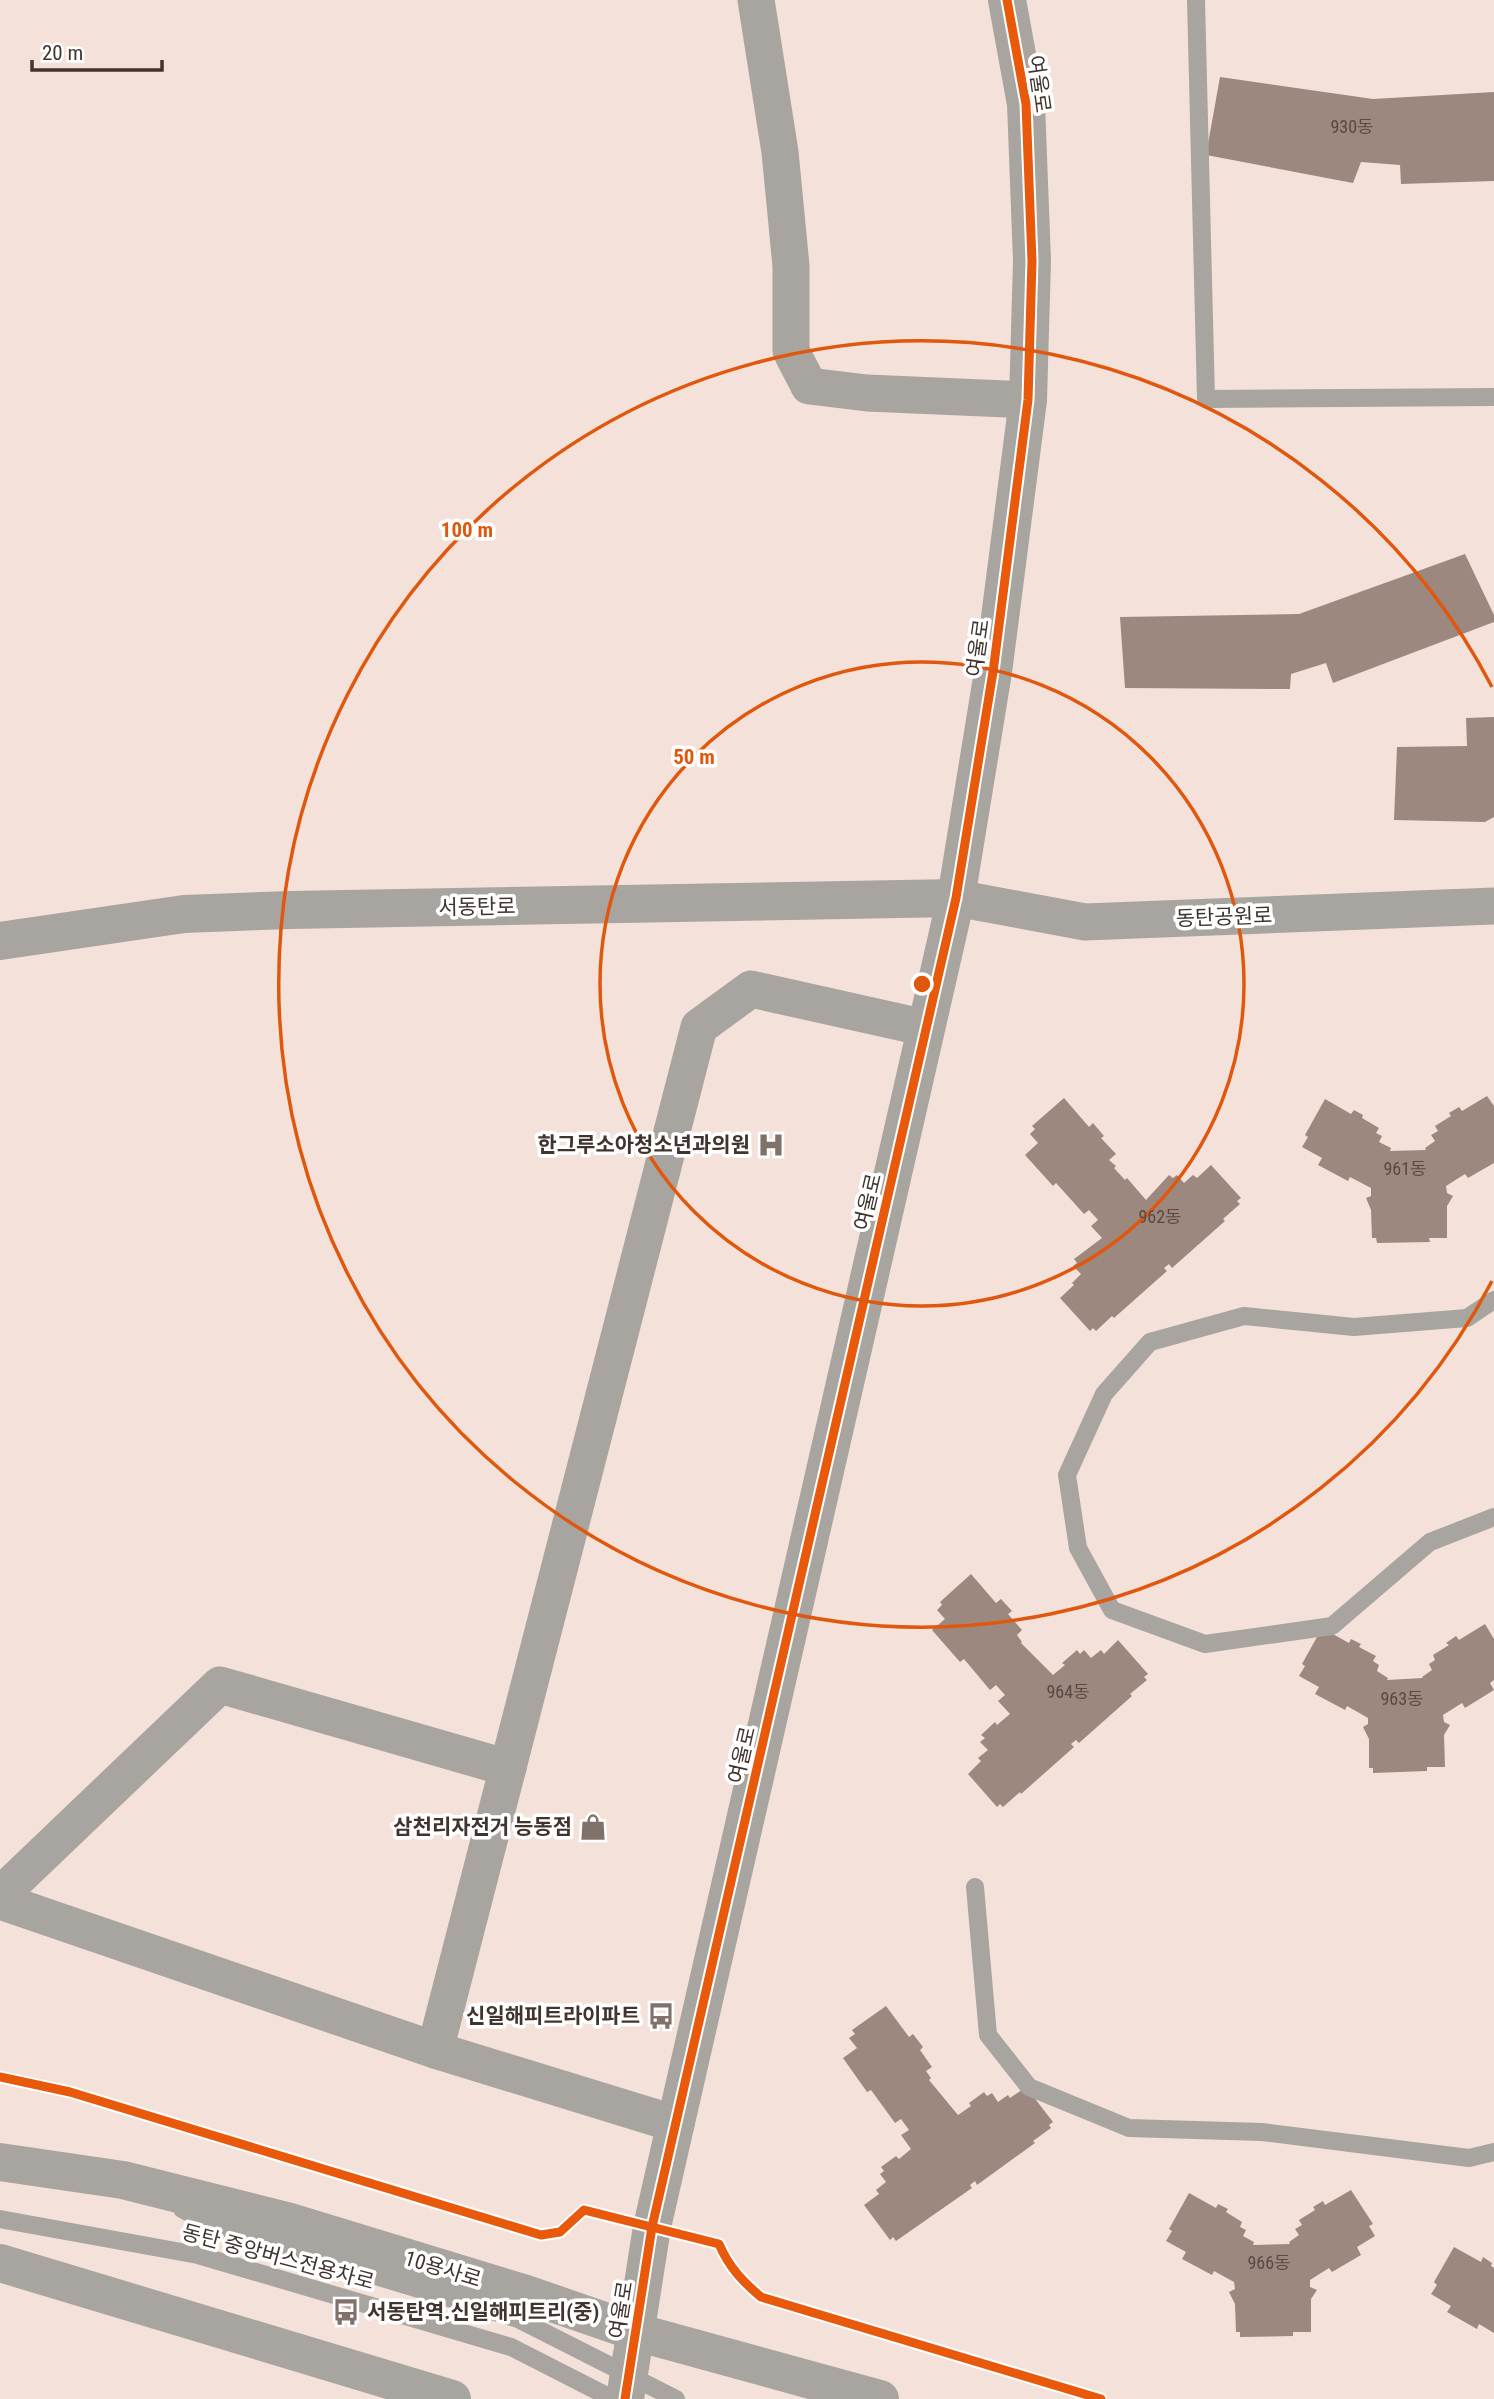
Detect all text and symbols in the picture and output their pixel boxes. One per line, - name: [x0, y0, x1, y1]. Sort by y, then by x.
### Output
- scale bar: [32, 28, 161, 72]
- text: 20 m: [42, 41, 83, 65]
- street label: 여울로: [1023, 54, 1055, 114]
- house number: 930동: [1330, 116, 1374, 137]
- text: 100 m: [441, 518, 493, 542]
- street label: 여울로: [962, 618, 994, 678]
- text: 50 m: [673, 745, 715, 769]
- street label: 서동탄로: [438, 894, 516, 920]
- street label: 동탄공원로: [1175, 903, 1273, 931]
- centre of rings: [910, 972, 934, 996]
- hospital icon: 한그루소아청소년과의원: [756, 1130, 786, 1160]
- place label: 한그루소아청소년과의원: [537, 1133, 750, 1157]
- house number: 961동: [1383, 1158, 1427, 1179]
- street label: 여울로: [850, 1171, 886, 1233]
- house number: 962동: [1138, 1206, 1182, 1227]
- house number: 964동: [1046, 1681, 1090, 1702]
- house number: 963동: [1380, 1688, 1424, 1709]
- street label: 여울로: [724, 1724, 760, 1786]
- shop icon: 삼천리자전거 능동점: [578, 1812, 608, 1842]
- place label: 삼천리자전거 능동점: [393, 1815, 572, 1839]
- bus stop icon: 신일해피트라이파트: [646, 2001, 676, 2031]
- place label: 신일해피트라이파트: [466, 2004, 640, 2028]
- street label: 동탄 중앙버스전용차로: [179, 2220, 377, 2294]
- street label: 10용사로: [402, 2246, 484, 2292]
- house number: 966동: [1247, 2252, 1291, 2273]
- street label: 여울로: [605, 2279, 637, 2341]
- bus stop icon: 서동탄역.신일해피트리(중): [331, 2297, 361, 2327]
- place label: 서동탄역.신일해피트리(중): [367, 2300, 599, 2324]

